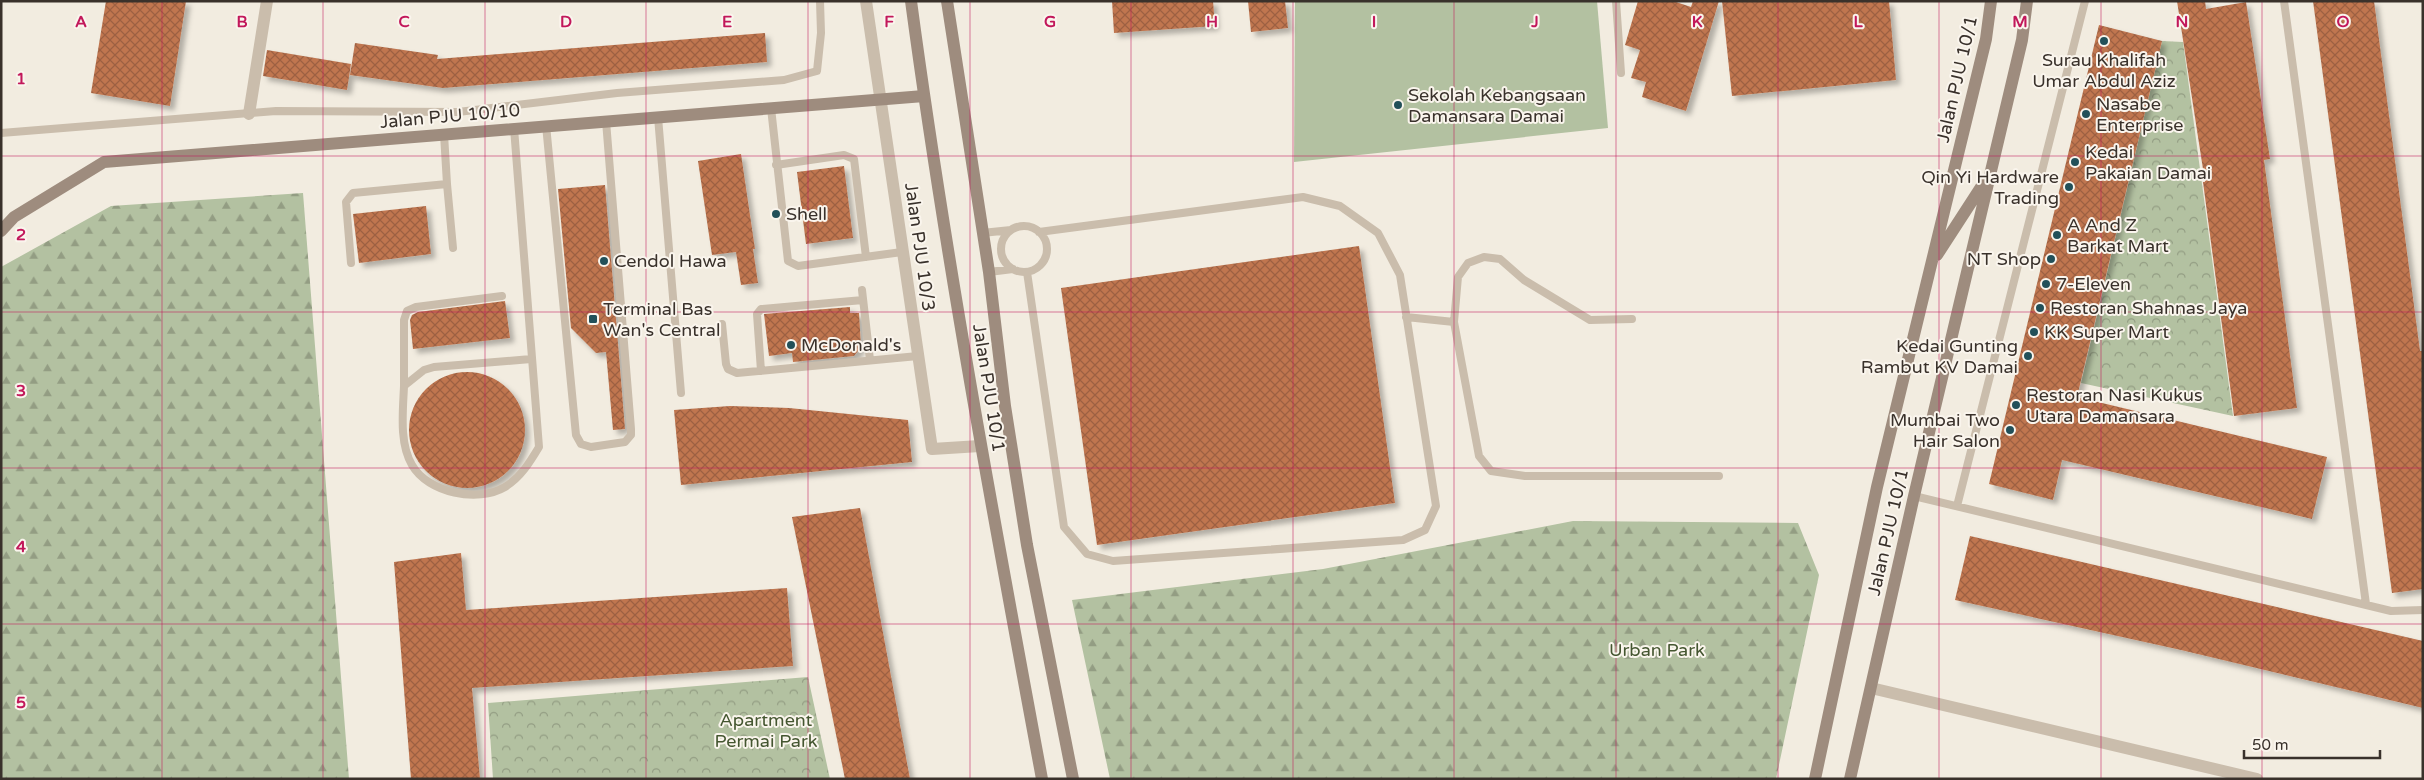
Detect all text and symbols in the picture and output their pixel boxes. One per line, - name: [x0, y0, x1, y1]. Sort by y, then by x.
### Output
- text: A: [75, 12, 87, 32]
- text: B: [236, 12, 248, 32]
- text: C: [398, 12, 410, 32]
- text: D: [560, 12, 572, 32]
- text: E: [722, 12, 732, 32]
- text: F: [884, 12, 894, 32]
- text: G: [1044, 12, 1056, 32]
- text: H: [1206, 12, 1218, 32]
- text: I: [1372, 12, 1376, 32]
- text: J: [1530, 12, 1539, 32]
- text: K: [1692, 12, 1703, 32]
- text: L: [1853, 12, 1863, 32]
- text: M: [2012, 12, 2028, 32]
- text: N: [2176, 12, 2188, 32]
- text: O: [2337, 12, 2350, 32]
- street label: Jalan PJU 10/1: [1932, 13, 1982, 145]
- marker: Surau Khalifah Umar Abdul Aziz: [2098, 35, 2110, 47]
- place label: Surau Khalifah Umar Abdul Aziz: [2032, 49, 2176, 92]
- text: 1: [16, 69, 26, 89]
- place label: Sekolah Kebangsaan Damansara Damai: [1408, 84, 1586, 127]
- place label: Nasabe Enterprise: [2096, 93, 2184, 136]
- street label: Jalan PJU 10/10: [379, 99, 521, 133]
- marker: Sekolah Kebangsaan Damansara Damai: [1392, 99, 1404, 111]
- marker: Nasabe Enterprise: [2080, 108, 2092, 120]
- place label: Kedai Pakaian Damai: [2085, 141, 2211, 184]
- marker: Kedai Pakaian Damai: [2069, 156, 2081, 168]
- place label: Qin Yi Hardware Trading: [1921, 166, 2059, 209]
- street label: Jalan PJU 10/3: [900, 181, 940, 313]
- marker: Qin Yi Hardware Trading: [2063, 181, 2075, 193]
- place label: Shell: [786, 203, 827, 225]
- marker: Shell: [770, 208, 782, 220]
- place label: A And Z Barkat Mart: [2067, 214, 2169, 257]
- text: 2: [16, 225, 26, 245]
- marker: A And Z Barkat Mart: [2051, 229, 2063, 241]
- place label: NT Shop: [1967, 248, 2041, 270]
- place label: Cendol Hawa: [614, 250, 727, 272]
- marker: NT Shop: [2045, 253, 2057, 265]
- marker: Cendol Hawa: [598, 255, 610, 267]
- place label: 7-Eleven: [2056, 273, 2131, 295]
- marker: 7-Eleven: [2040, 278, 2052, 290]
- place label: Restoran Shahnas Jaya: [2050, 297, 2247, 319]
- place label: Terminal Bas Wan's Central: [603, 298, 720, 341]
- marker: Restoran Shahnas Jaya: [2034, 302, 2046, 314]
- marker: Terminal Bas Wan's Central: [587, 313, 599, 325]
- place label: KK Super Mart: [2044, 321, 2169, 343]
- street label: Jalan PJU 10/1: [968, 322, 1010, 454]
- marker: KK Super Mart: [2028, 326, 2040, 338]
- place label: McDonald's: [801, 334, 901, 356]
- place label: Kedai Gunting Rambut KV Damai: [1861, 335, 2018, 378]
- marker: McDonald's: [785, 339, 797, 351]
- marker: Kedai Gunting Rambut KV Damai: [2022, 350, 2034, 362]
- text: 3: [16, 381, 26, 401]
- place label: Restoran Nasi Kukus Utara Damansara: [2026, 384, 2203, 427]
- marker: Restoran Nasi Kukus Utara Damansara: [2010, 399, 2022, 411]
- place label: Mumbai Two Hair Salon: [1890, 409, 2000, 452]
- marker: Mumbai Two Hair Salon: [2004, 424, 2016, 436]
- street label: Jalan PJU 10/1: [1863, 466, 1913, 598]
- text: 4: [16, 537, 26, 557]
- park label: Urban Park: [1609, 639, 1705, 661]
- text: 5: [16, 693, 26, 713]
- park label: Apartment Permai Park: [714, 709, 818, 752]
- scale bar: [2244, 728, 2380, 760]
- text: 50 m: [2252, 736, 2289, 754]

